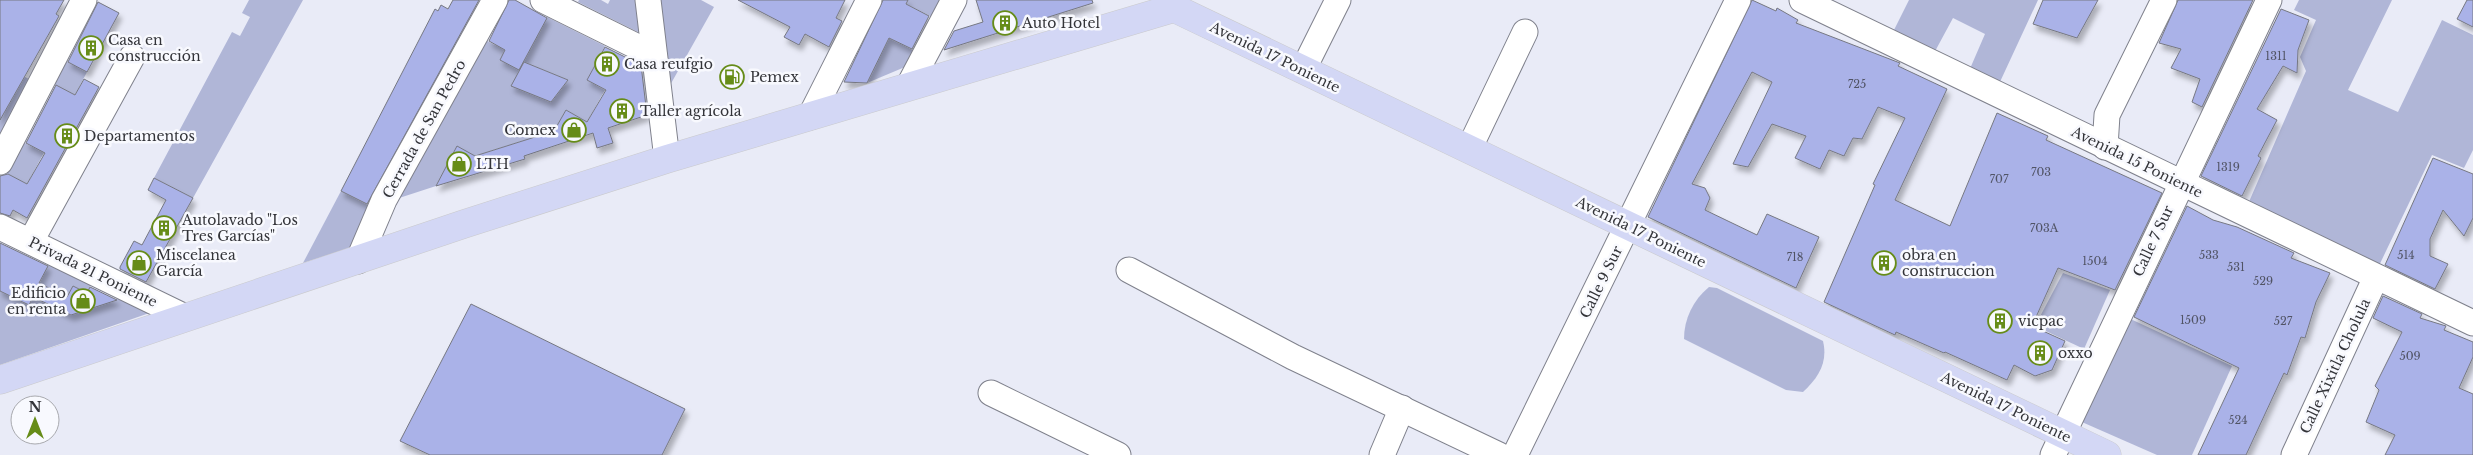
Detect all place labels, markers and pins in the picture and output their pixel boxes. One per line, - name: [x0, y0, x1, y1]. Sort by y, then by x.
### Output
- building icon: Auto Hotel: [992, 10, 1018, 36]
- place label: Auto Hotel: [1021, 14, 1101, 32]
- place label: Casa en construcción: [108, 31, 201, 65]
- building icon: Casa en construcción: [78, 35, 104, 61]
- building icon: Casa reufgio: [594, 51, 620, 77]
- place label: Casa reufgio: [624, 55, 713, 73]
- fuel station icon: Pemex: [719, 64, 745, 90]
- place label: Pemex: [750, 68, 799, 86]
- building icon: Taller agrícola: [609, 98, 635, 124]
- place label: Taller agrícola: [640, 102, 742, 120]
- shop icon: Comex: [561, 117, 587, 143]
- place label: Comex: [504, 121, 556, 139]
- building icon: Departamentos: [54, 123, 80, 149]
- place label: Departamentos: [84, 127, 195, 145]
- shop icon: LTH: [446, 151, 472, 177]
- place label: LTH: [476, 155, 509, 173]
- place label: Autolavado "Los Tres Garcías": [181, 211, 298, 245]
- building icon: Autolavado "Los Tres Garcías": [151, 215, 177, 241]
- place label: Miscelanea García: [156, 246, 236, 280]
- place label: obra en construccion: [1902, 246, 1995, 280]
- shop icon: Miscelanea García: [126, 250, 152, 276]
- building icon: obra en construccion: [1871, 250, 1897, 276]
- place label: Edificio en renta: [7, 284, 66, 318]
- shop icon: Edificio en renta: [70, 288, 96, 314]
- building icon: vicpac: [1987, 308, 2013, 334]
- place label: vicpac: [2018, 312, 2064, 330]
- building icon: oxxo: [2027, 340, 2053, 366]
- place label: oxxo: [2058, 344, 2093, 362]

